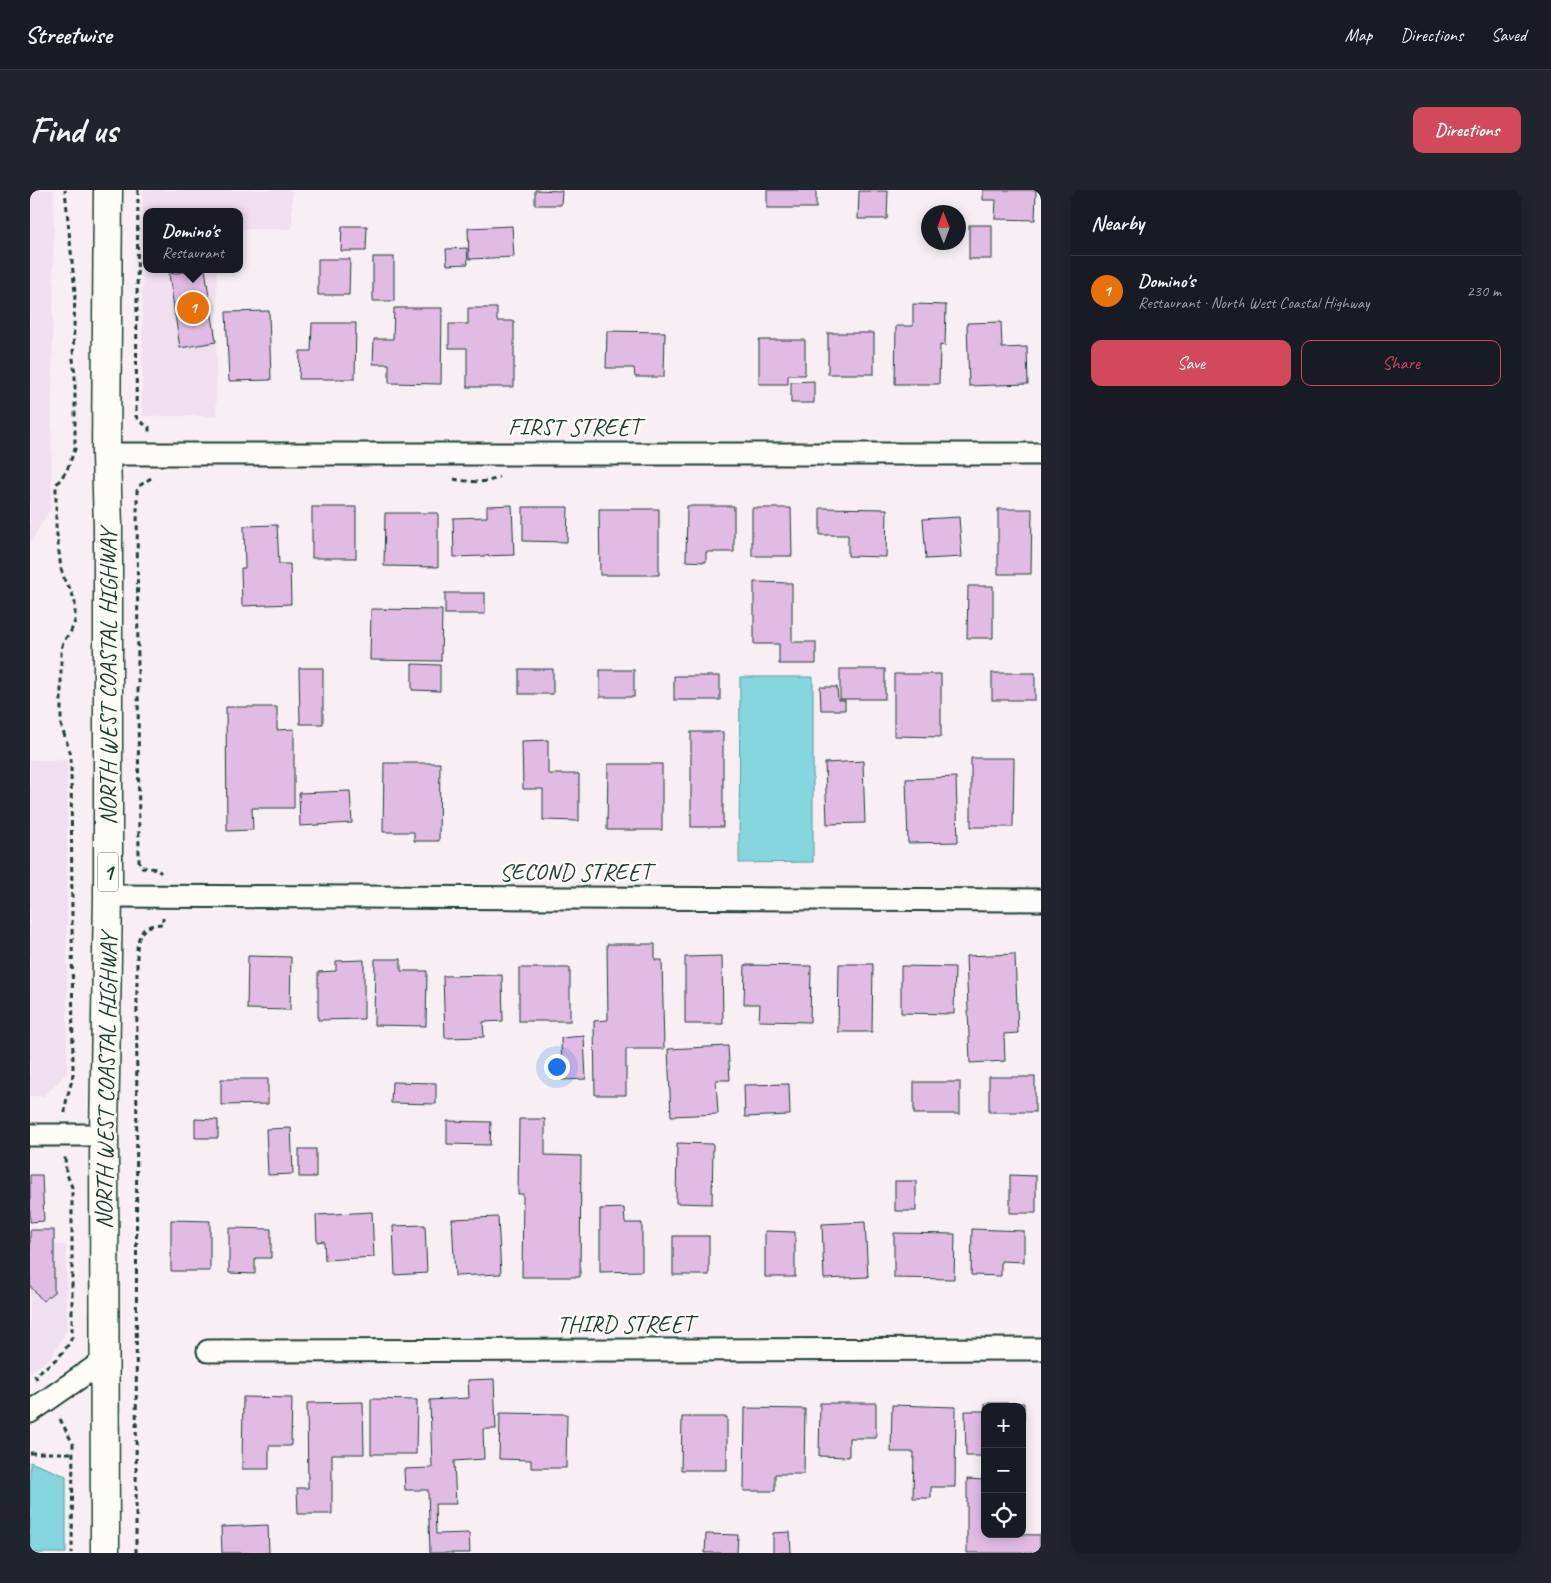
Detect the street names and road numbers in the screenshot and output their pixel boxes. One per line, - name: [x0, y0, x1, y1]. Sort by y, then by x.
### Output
- street label: FIRST STREET: [508, 412, 646, 442]
- street label: NORTH WEST COASTAL HIGHWAY: [93, 524, 123, 825]
- road number: 1: [98, 852, 118, 892]
- street label: SECOND STREET: [499, 857, 657, 887]
- street label: NORTH WEST COASTAL HIGHWAY: [88, 928, 124, 1229]
- street label: THIRD STREET: [557, 1309, 699, 1339]

